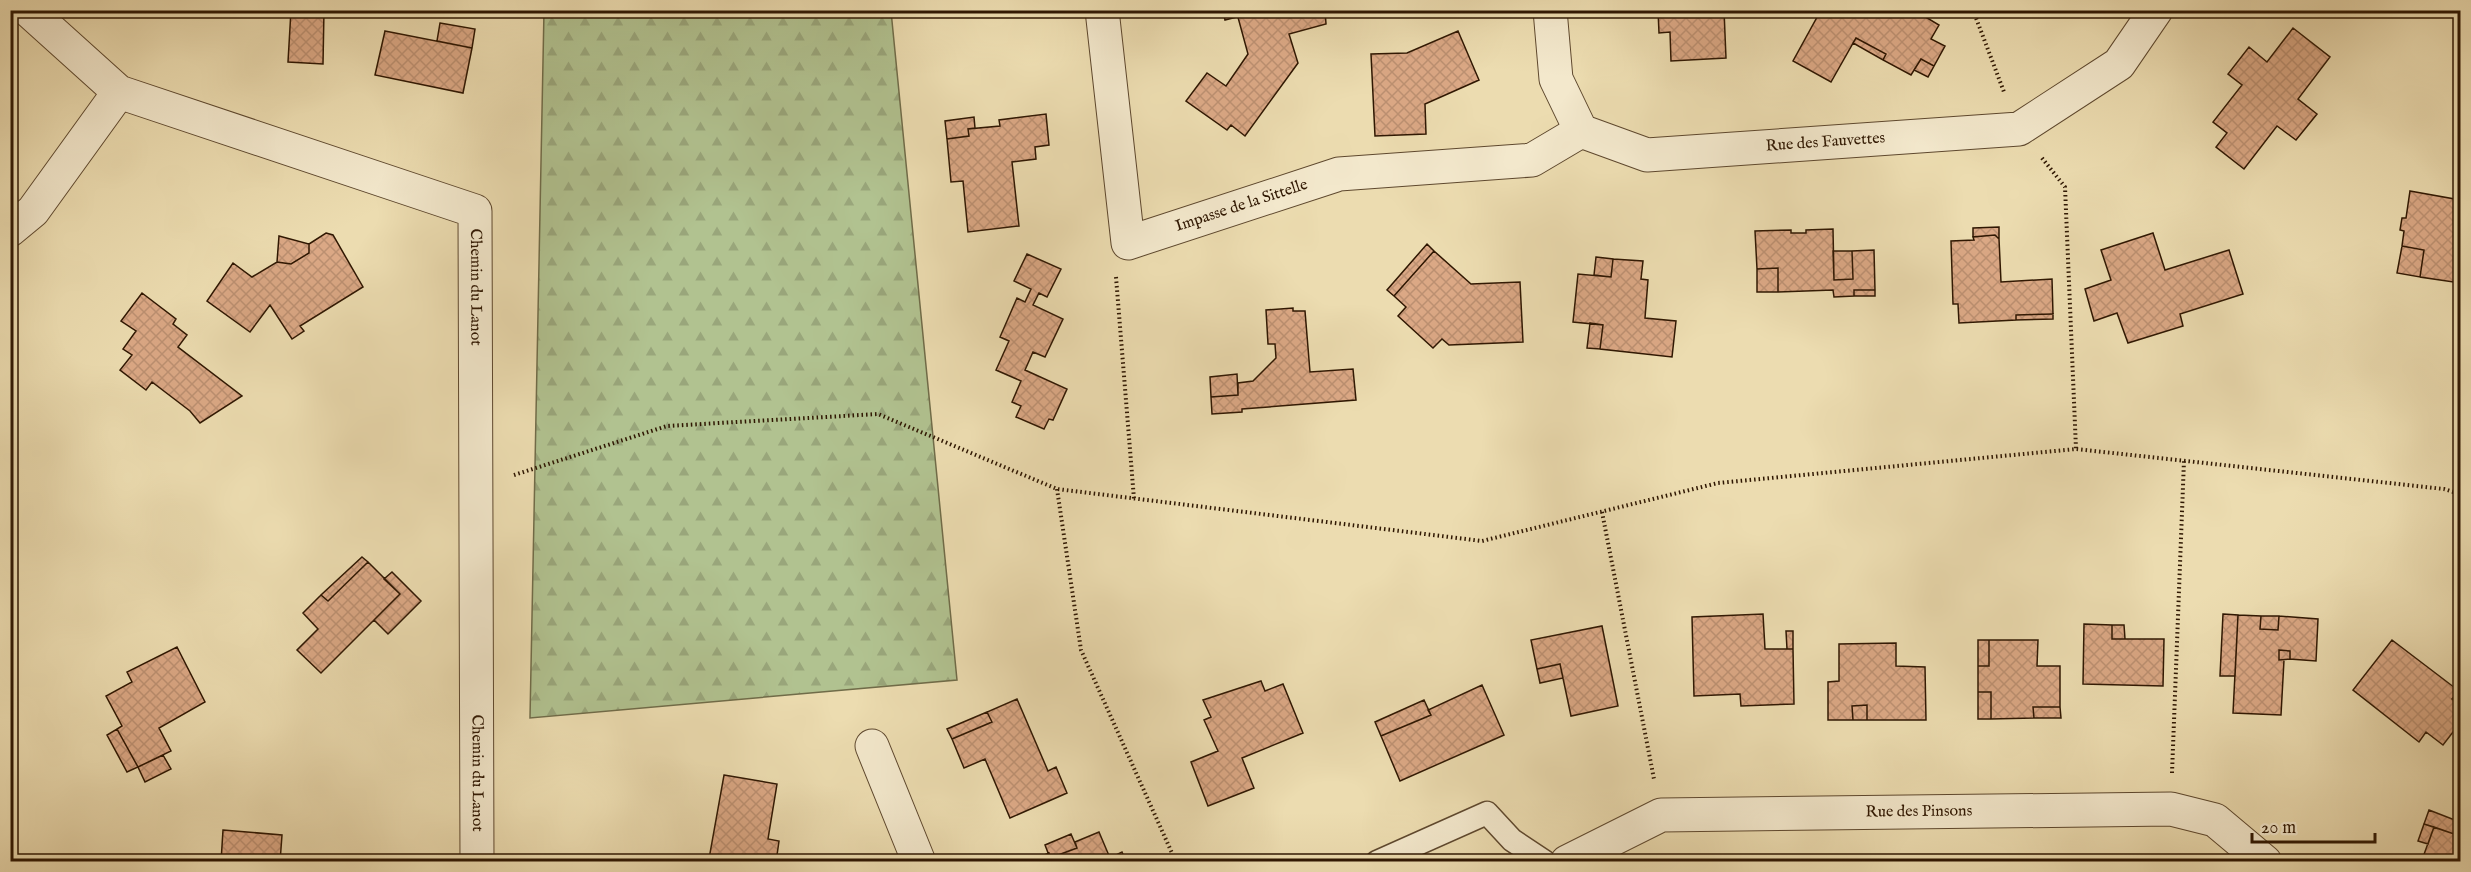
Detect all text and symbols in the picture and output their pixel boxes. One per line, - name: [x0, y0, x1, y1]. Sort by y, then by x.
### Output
- street label: Rue des Fauvettes: [1765, 128, 1886, 157]
- street label: Impasse de la Sittelle: [1173, 175, 1310, 237]
- street label: Chemin du Lanot: [465, 229, 485, 346]
- street label: Chemin du Lanot: [467, 715, 487, 832]
- street label: Rue des Pinsons: [1865, 801, 1973, 823]
- scale bar: [2252, 806, 2375, 844]
- text: 20 m: [2261, 817, 2296, 840]

